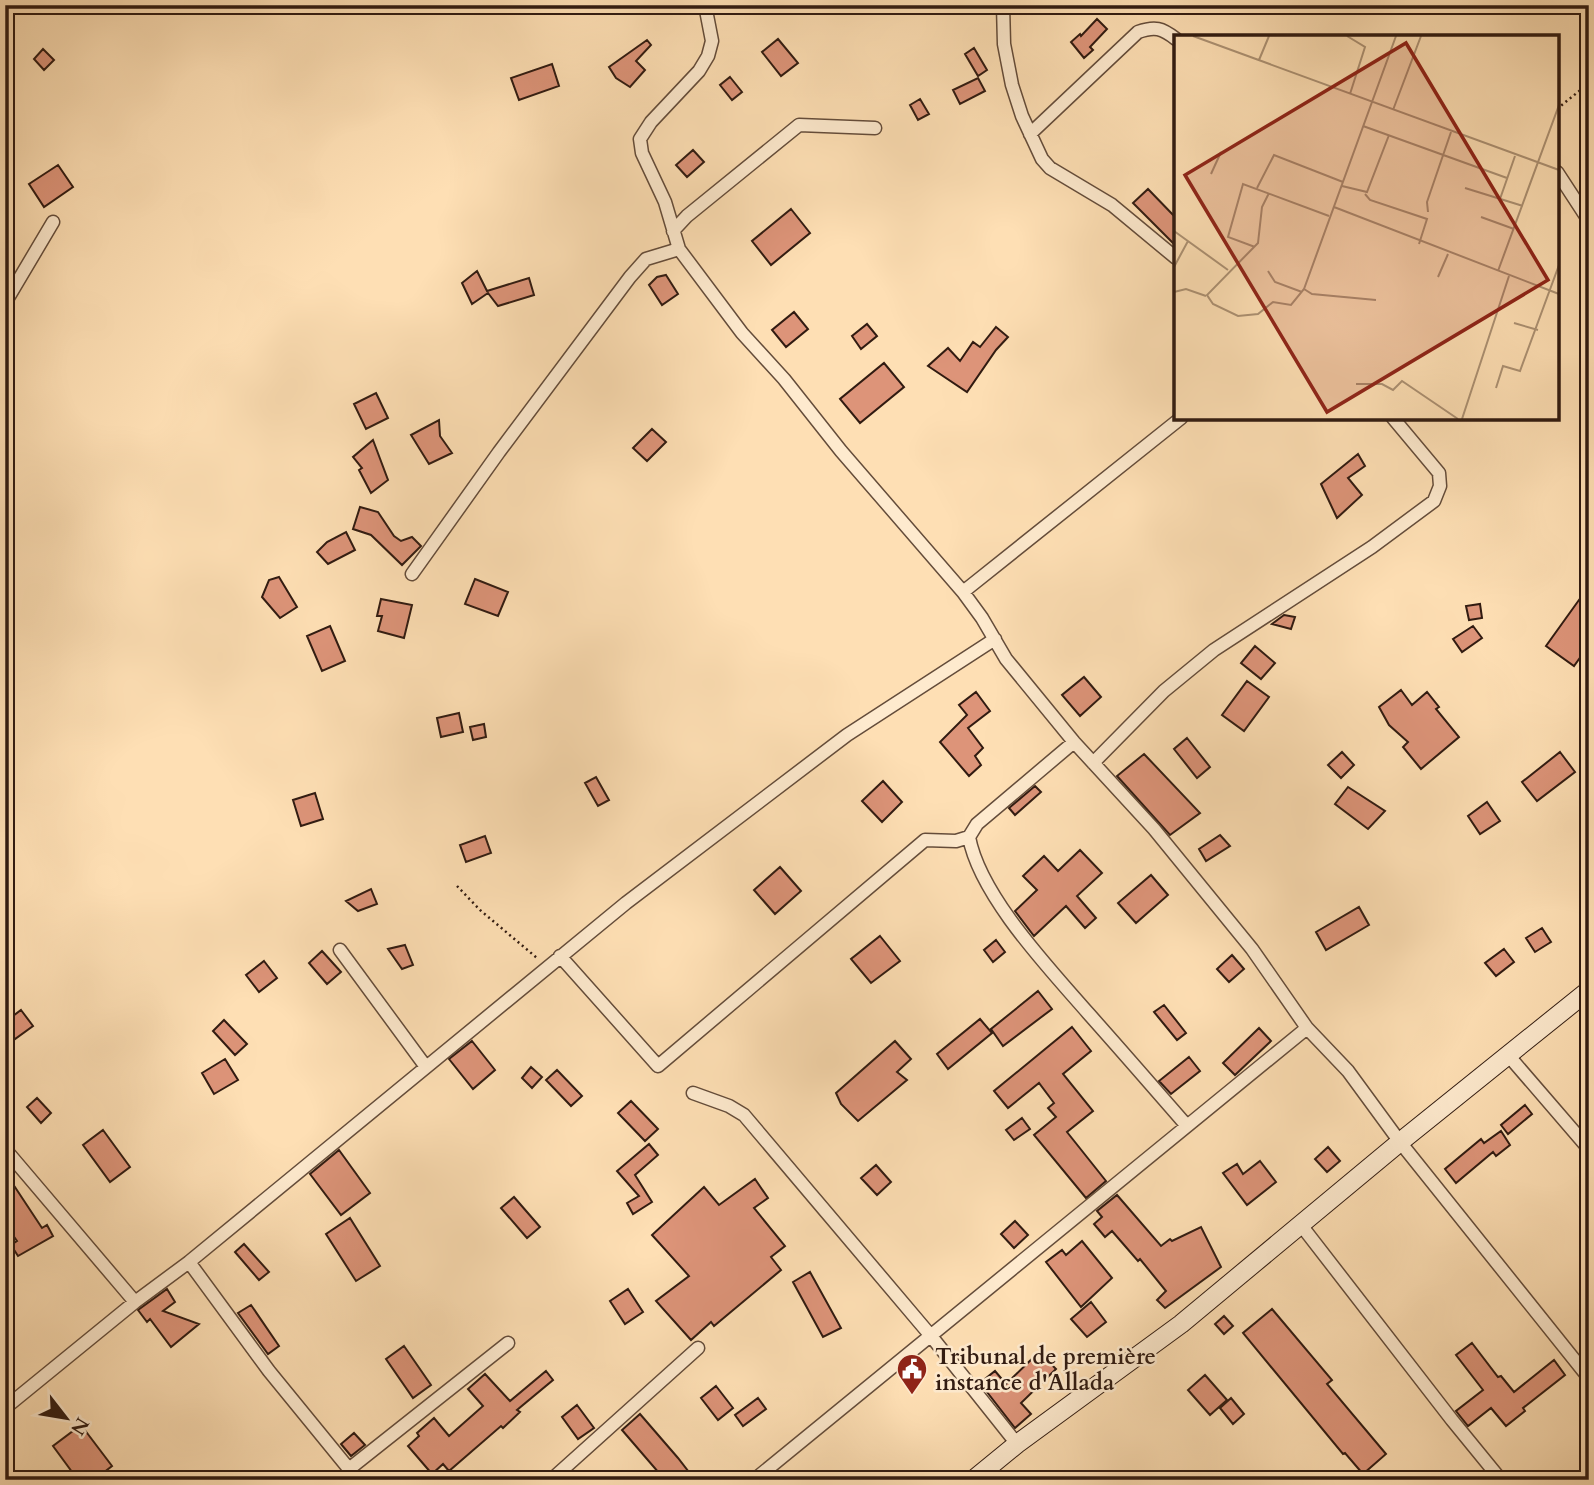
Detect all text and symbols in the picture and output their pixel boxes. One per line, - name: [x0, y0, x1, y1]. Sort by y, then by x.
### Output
- inset map: [1174, 35, 1559, 420]
- place label: Tribunal de première instance d'Allada: [935, 1341, 1156, 1398]
- public building icon: Tribunal de première instance d'Allada: [895, 1352, 929, 1396]
- north arrow: [32, 1384, 102, 1454]
- text: N: [64, 1412, 95, 1440]

